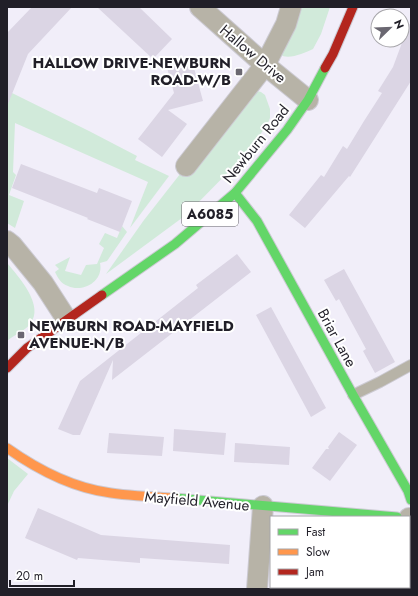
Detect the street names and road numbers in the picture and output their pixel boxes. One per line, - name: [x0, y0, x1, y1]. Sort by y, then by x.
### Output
- street label: Hallow Drive: [215, 20, 291, 89]
- street label: Newburn Road: [217, 100, 295, 188]
- road number: A6085: [182, 202, 238, 226]
- street label: Briar Lane: [312, 305, 362, 371]
- street label: Mayfield Avenue: [144, 485, 251, 517]

